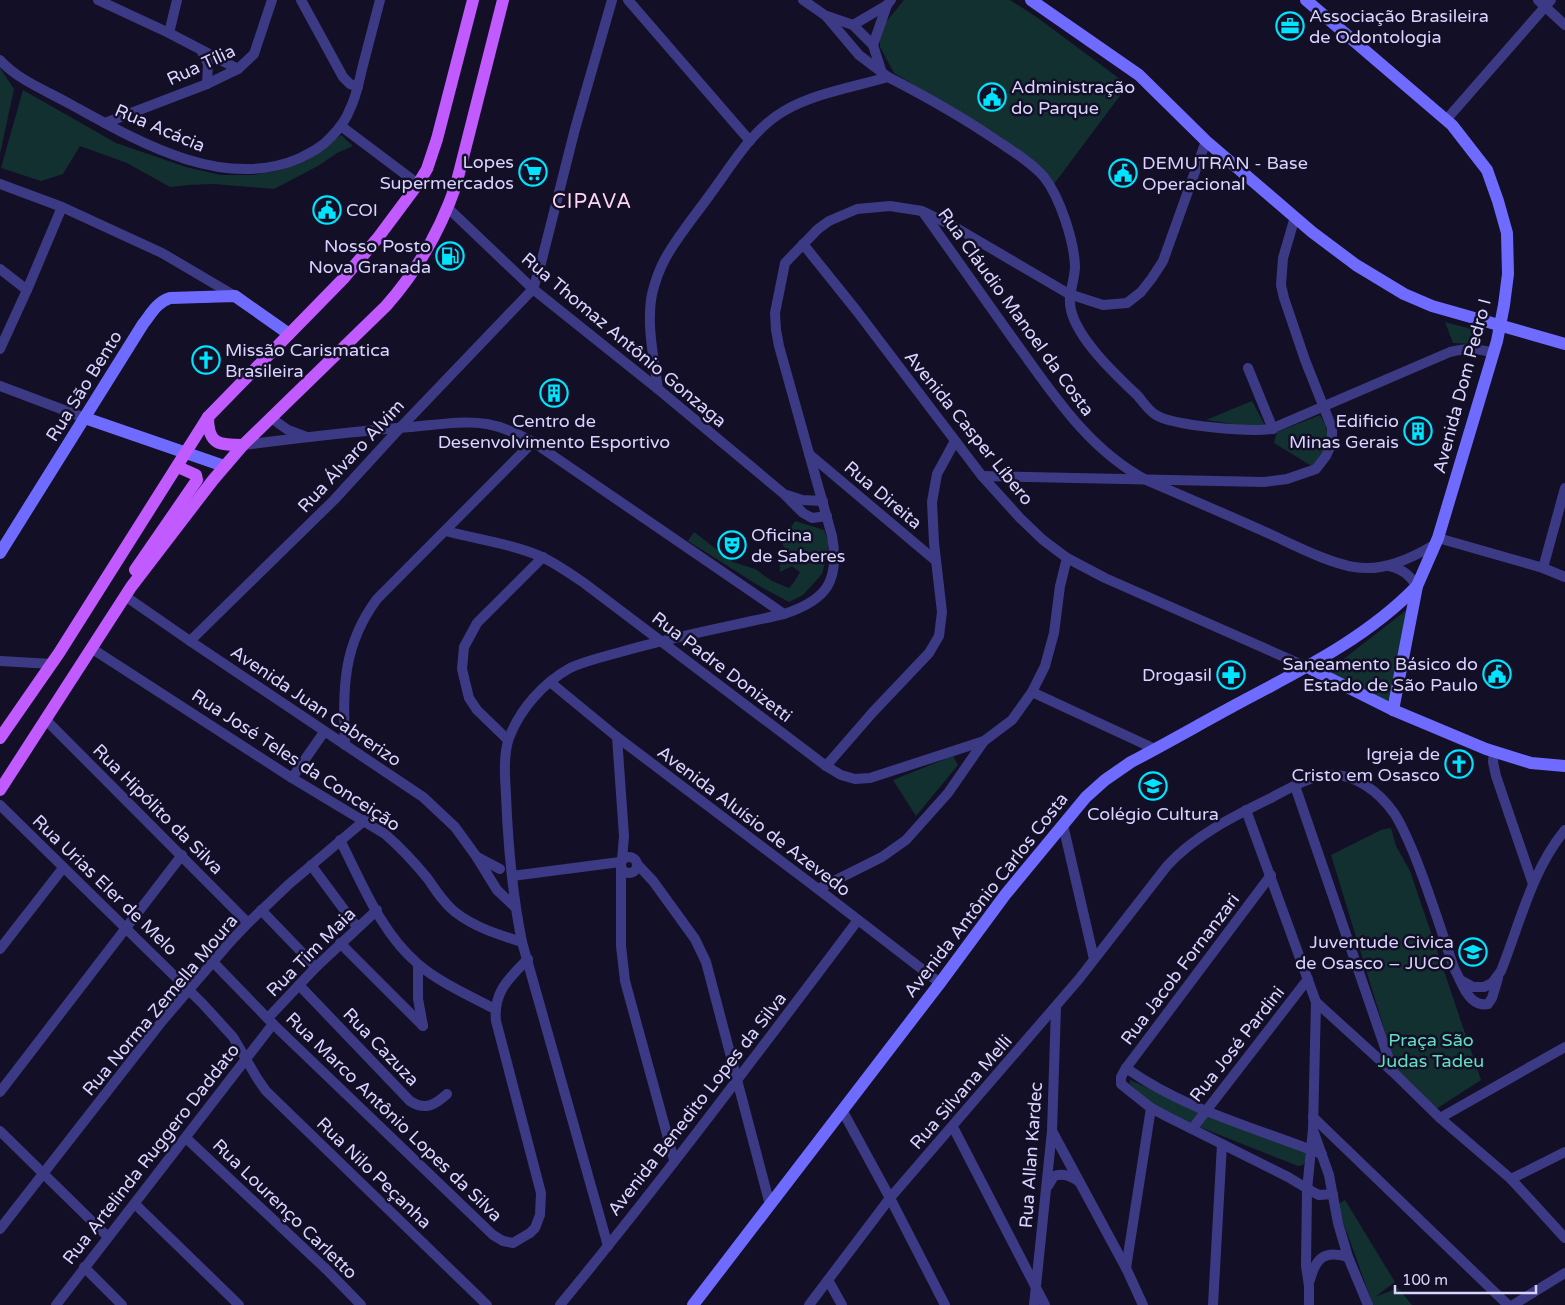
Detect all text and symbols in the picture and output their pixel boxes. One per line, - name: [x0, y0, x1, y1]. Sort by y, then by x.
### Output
- place label: Associação Brasileira de Odontologia: [1309, 5, 1489, 48]
- office icon: Associação Brasileira de Odontologia: [1275, 11, 1305, 41]
- street label: Rua Tília: [163, 40, 239, 90]
- place label: Administração do Parque: [1011, 76, 1135, 119]
- public building icon: Administração do Parque: [977, 82, 1007, 112]
- street label: Rua Acácia: [112, 99, 208, 157]
- place label: Lopes Supermercados: [380, 151, 514, 194]
- place label: DEMUTRAN - Base Operacional: [1142, 152, 1308, 195]
- supermarket icon: Lopes Supermercados: [518, 157, 548, 187]
- public building icon: DEMUTRAN - Base Operacional: [1108, 158, 1138, 188]
- district label: CIPAVA: [552, 190, 632, 214]
- public building icon: COI: [312, 195, 342, 225]
- place label: COI: [346, 199, 378, 221]
- street label: Rua Cláudio Manoel da Costa: [933, 204, 1099, 420]
- place label: Nosso Posto Nova Granada: [309, 235, 431, 278]
- fuel station icon: Nosso Posto Nova Granada: [435, 241, 465, 271]
- street label: Rua Thomaz Antônio Gonzaga: [517, 248, 731, 432]
- street label: Avenida Dom Pedro I: [1428, 296, 1496, 476]
- street label: Rua São Bento: [41, 327, 127, 445]
- place label: Missão Carismatica Brasileira: [225, 339, 390, 382]
- church icon: Missão Carismatica Brasileira: [191, 345, 221, 375]
- street label: Avenida Casper Líbero: [900, 346, 1038, 510]
- building icon: Centro de Desenvolvimento Esportivo: [539, 378, 569, 408]
- street label: Rua Álvaro Alvim: [293, 395, 409, 517]
- place label: Centro de Desenvolvimento Esportivo: [438, 410, 670, 453]
- place label: Edificio Minas Gerais: [1289, 410, 1399, 453]
- building icon: Edificio Minas Gerais: [1403, 416, 1433, 446]
- street label: Rua Direita: [840, 456, 926, 534]
- place label: Oficina de Saberes: [751, 524, 845, 567]
- theatre icon: Oficina de Saberes: [717, 530, 747, 560]
- street label: Rua Padre Donizetti: [647, 607, 797, 727]
- street label: Avenida Juan Cabrerizo: [226, 641, 406, 771]
- place label: Saneamento Básico do Estado de São Paulo: [1283, 653, 1478, 696]
- public building icon: Saneamento Básico do Estado de São Paulo: [1482, 659, 1512, 689]
- pharmacy icon: Drogasil: [1216, 660, 1246, 690]
- place label: Drogasil: [1142, 664, 1212, 686]
- street label: Rua José Teles da Conceição: [187, 684, 405, 836]
- street label: Rua Hipólito da Silva: [88, 739, 228, 879]
- street label: Avenida Aluísio de Azevedo: [653, 741, 855, 901]
- place label: Igreja de Cristo em Osasco: [1292, 743, 1440, 786]
- church icon: Igreja de Cristo em Osasco: [1444, 749, 1474, 779]
- school or university icon: Colégio Cultura: [1138, 771, 1168, 801]
- street label: Avenida Antônio Carlos Costa: [899, 788, 1073, 1002]
- place label: Colégio Cultura: [1087, 803, 1219, 825]
- street label: Rua Urias Eler de Melo: [28, 810, 182, 960]
- street label: Rua Jacob Fornanzari: [1116, 889, 1244, 1049]
- street label: Rua Tim Maia: [262, 903, 360, 1001]
- street label: Rua Norma Zemella Moura: [78, 910, 242, 1100]
- place label: Juventude Civica de Osasco – JUCO: [1295, 931, 1454, 974]
- school or university icon: Juventude Civica de Osasco – JUCO: [1458, 937, 1488, 967]
- street label: Rua José Pardini: [1185, 982, 1289, 1106]
- street label: Avenida Benedito Lopes da Silva: [603, 988, 791, 1220]
- street label: Rua Cazuza: [338, 1003, 424, 1091]
- street label: Rua Marco Antônio Lopes da Silva: [281, 1008, 507, 1226]
- park label: Praça São Judas Tadeu: [1378, 1029, 1484, 1072]
- street label: Rua Silvana Melli: [905, 1030, 1017, 1154]
- street label: Rua Artelinda Ruggero Daddato: [58, 1039, 244, 1269]
- street label: Rua Allan Kardec: [1015, 1081, 1047, 1229]
- street label: Rua Nilo Peçanha: [312, 1113, 436, 1233]
- street label: Rua Lourenço Carletto: [208, 1134, 362, 1284]
- scale bar: [1395, 1262, 1536, 1294]
- text: 100 m: [1402, 1271, 1448, 1289]

